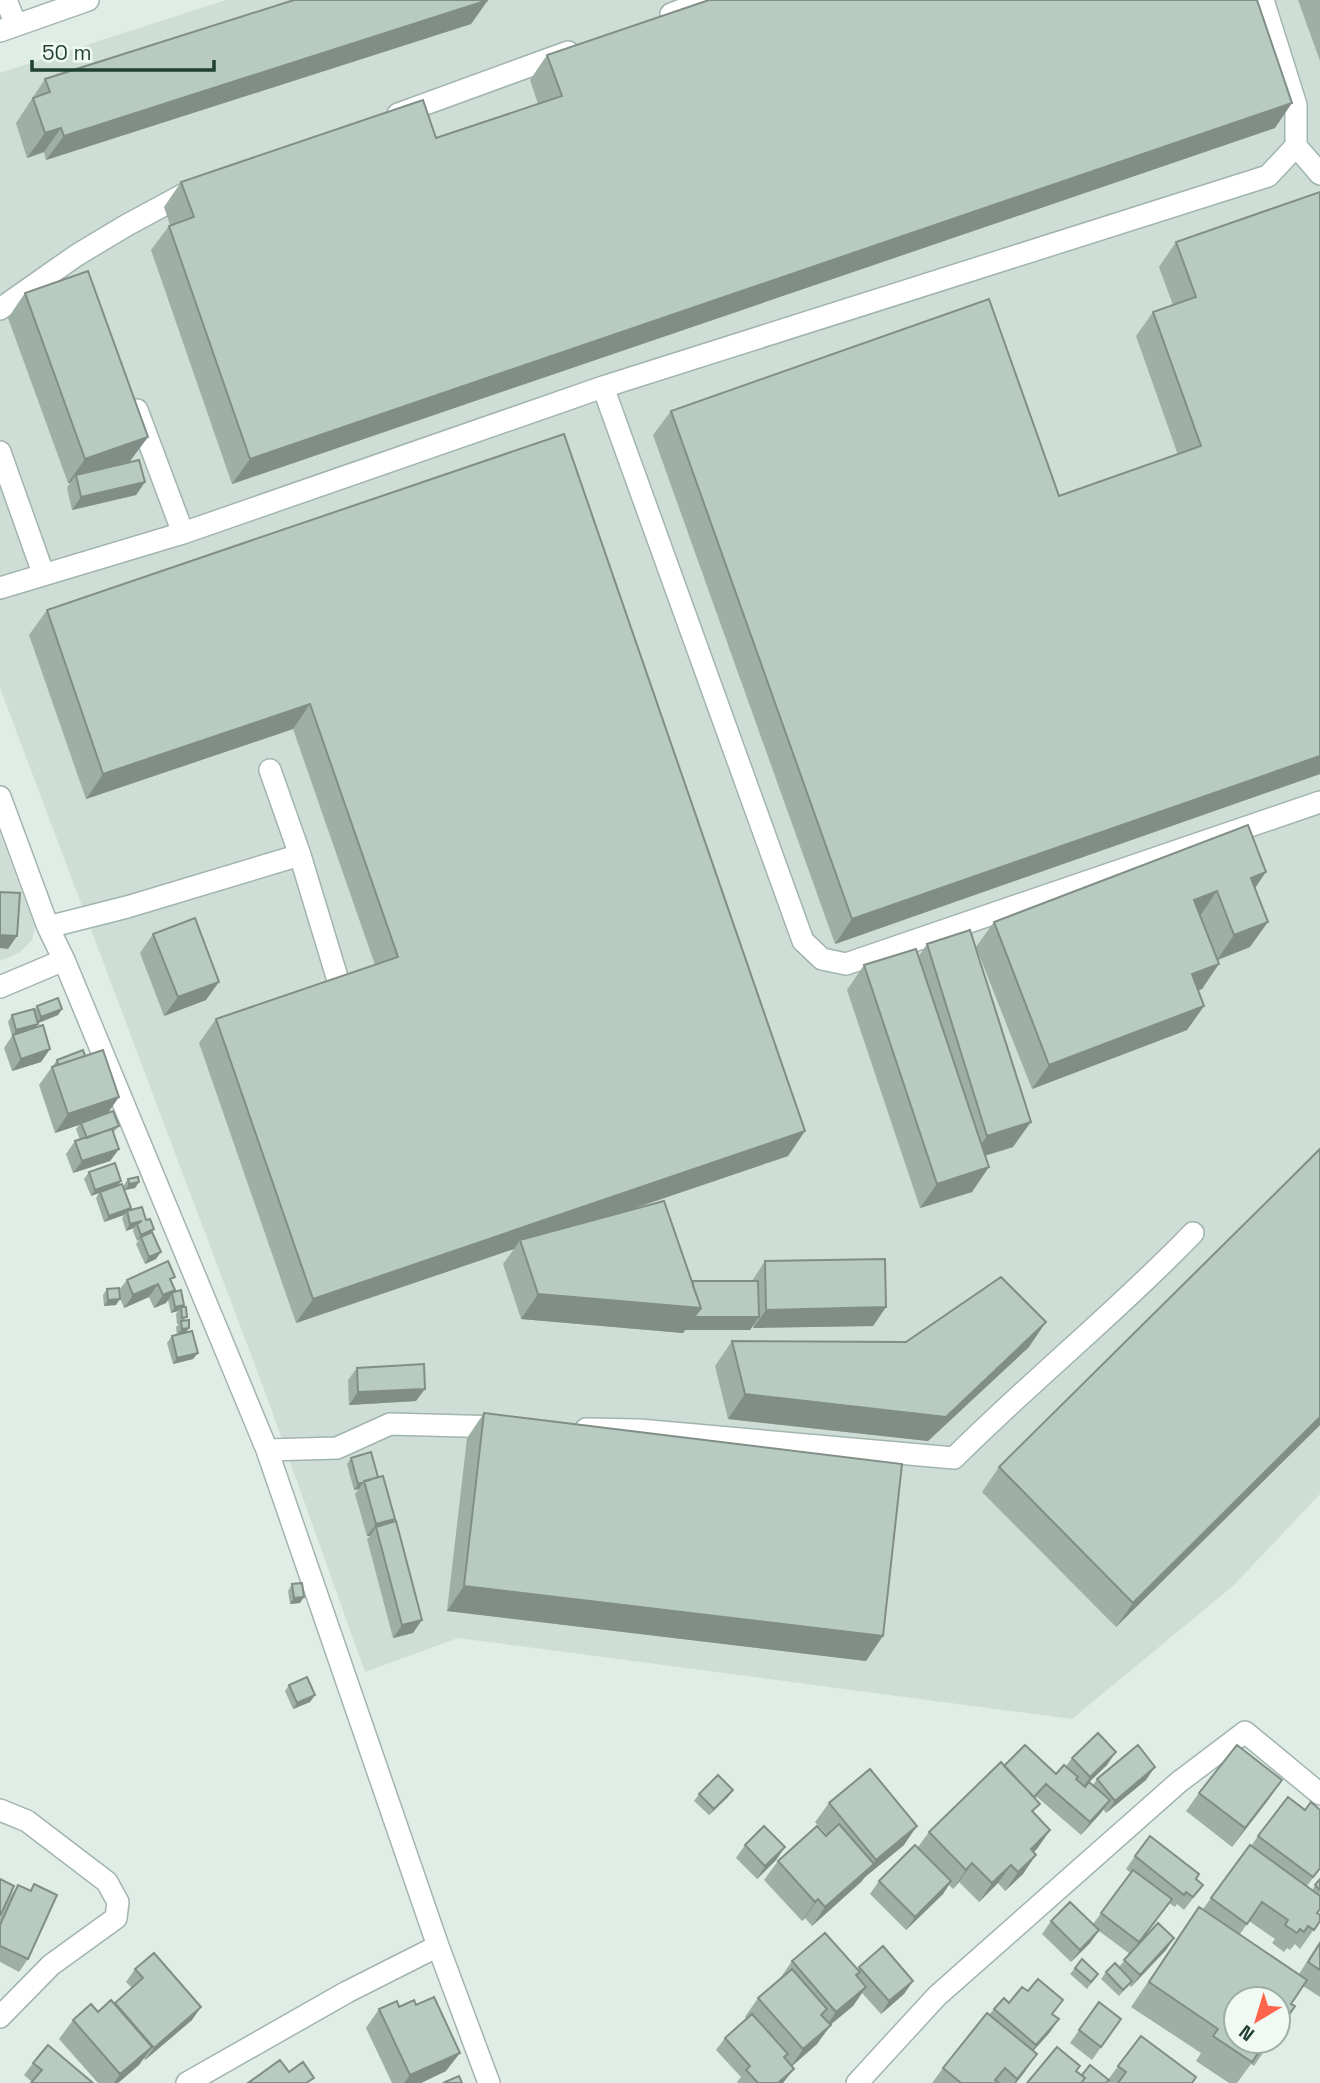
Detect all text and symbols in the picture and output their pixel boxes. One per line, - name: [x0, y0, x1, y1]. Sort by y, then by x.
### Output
- scale bar: [32, 28, 214, 72]
- text: 50 m: [42, 39, 92, 66]
- north arrow: [1222, 1985, 1292, 2055]
- text: N: [1234, 2019, 1260, 2047]

